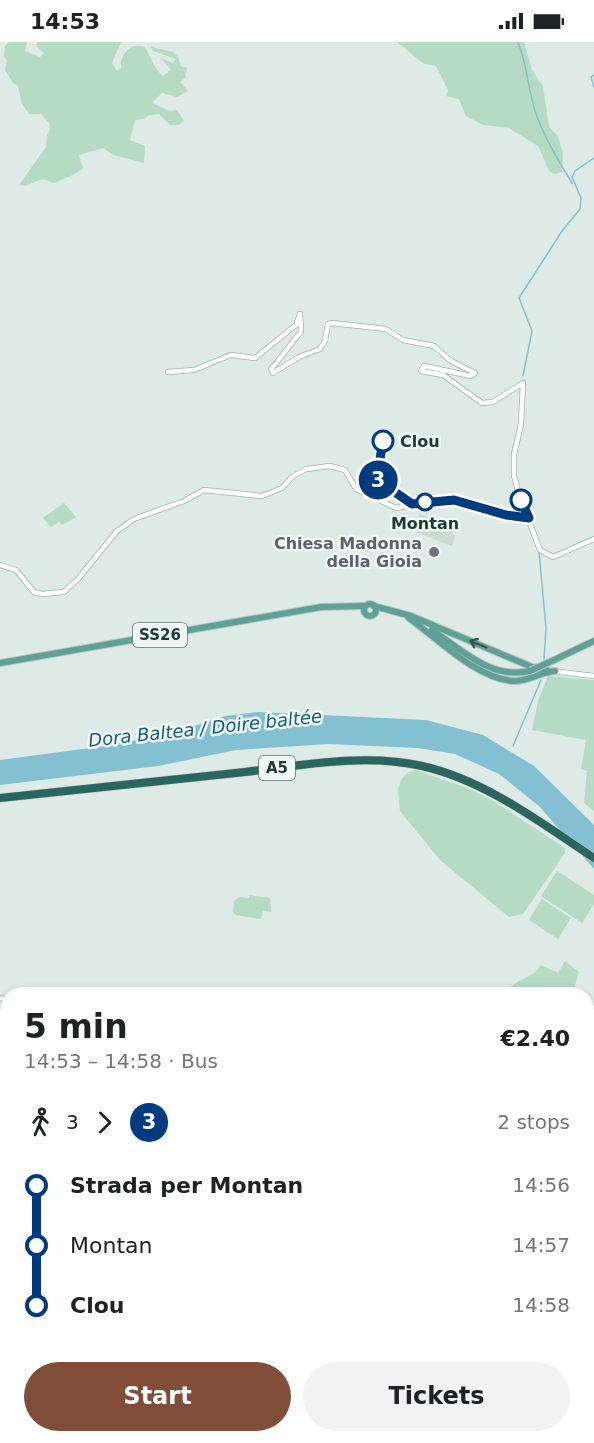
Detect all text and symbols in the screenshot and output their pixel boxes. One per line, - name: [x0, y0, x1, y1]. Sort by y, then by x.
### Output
- text: 14:53: [30, 9, 100, 34]
- marker: Clou: [372, 430, 394, 452]
- place label: Clou: [400, 432, 440, 451]
- line badge: 3: [358, 460, 398, 500]
- text: 3: [371, 468, 385, 492]
- unlabelled marker: [510, 489, 532, 511]
- marker: Montan: [416, 493, 434, 511]
- place label: Montan: [391, 514, 459, 533]
- place label: Chiesa Madonna della Gioia: [274, 534, 422, 571]
- marker: Chiesa Madonna della Gioia: [427, 545, 441, 559]
- road number: SS26: [133, 623, 187, 647]
- one-way arrow: [469, 638, 488, 649]
- water label: Dora Baltea / Doire baltée: [87, 705, 323, 751]
- road number: A5: [259, 756, 295, 780]
- text: 5 min: [24, 1007, 128, 1046]
- text: €2.40: [500, 1026, 570, 1051]
- text: 14:53 – 14:58 · Bus: [24, 1049, 218, 1073]
- icon: walk: [24, 1106, 57, 1139]
- icon: forward: [88, 1106, 121, 1139]
- text: 3: [66, 1110, 79, 1134]
- text: 3: [142, 1110, 156, 1134]
- text: 2 stops: [497, 1110, 570, 1134]
- text: Strada per Montan: [70, 1173, 303, 1198]
- text: 14:56: [512, 1173, 570, 1197]
- text: Montan: [70, 1233, 152, 1258]
- text: 14:57: [512, 1233, 570, 1257]
- text: Clou: [70, 1293, 124, 1318]
- text: 14:58: [512, 1293, 570, 1317]
- button: Start: [24, 1362, 291, 1431]
- button: Tickets: [303, 1362, 570, 1431]

